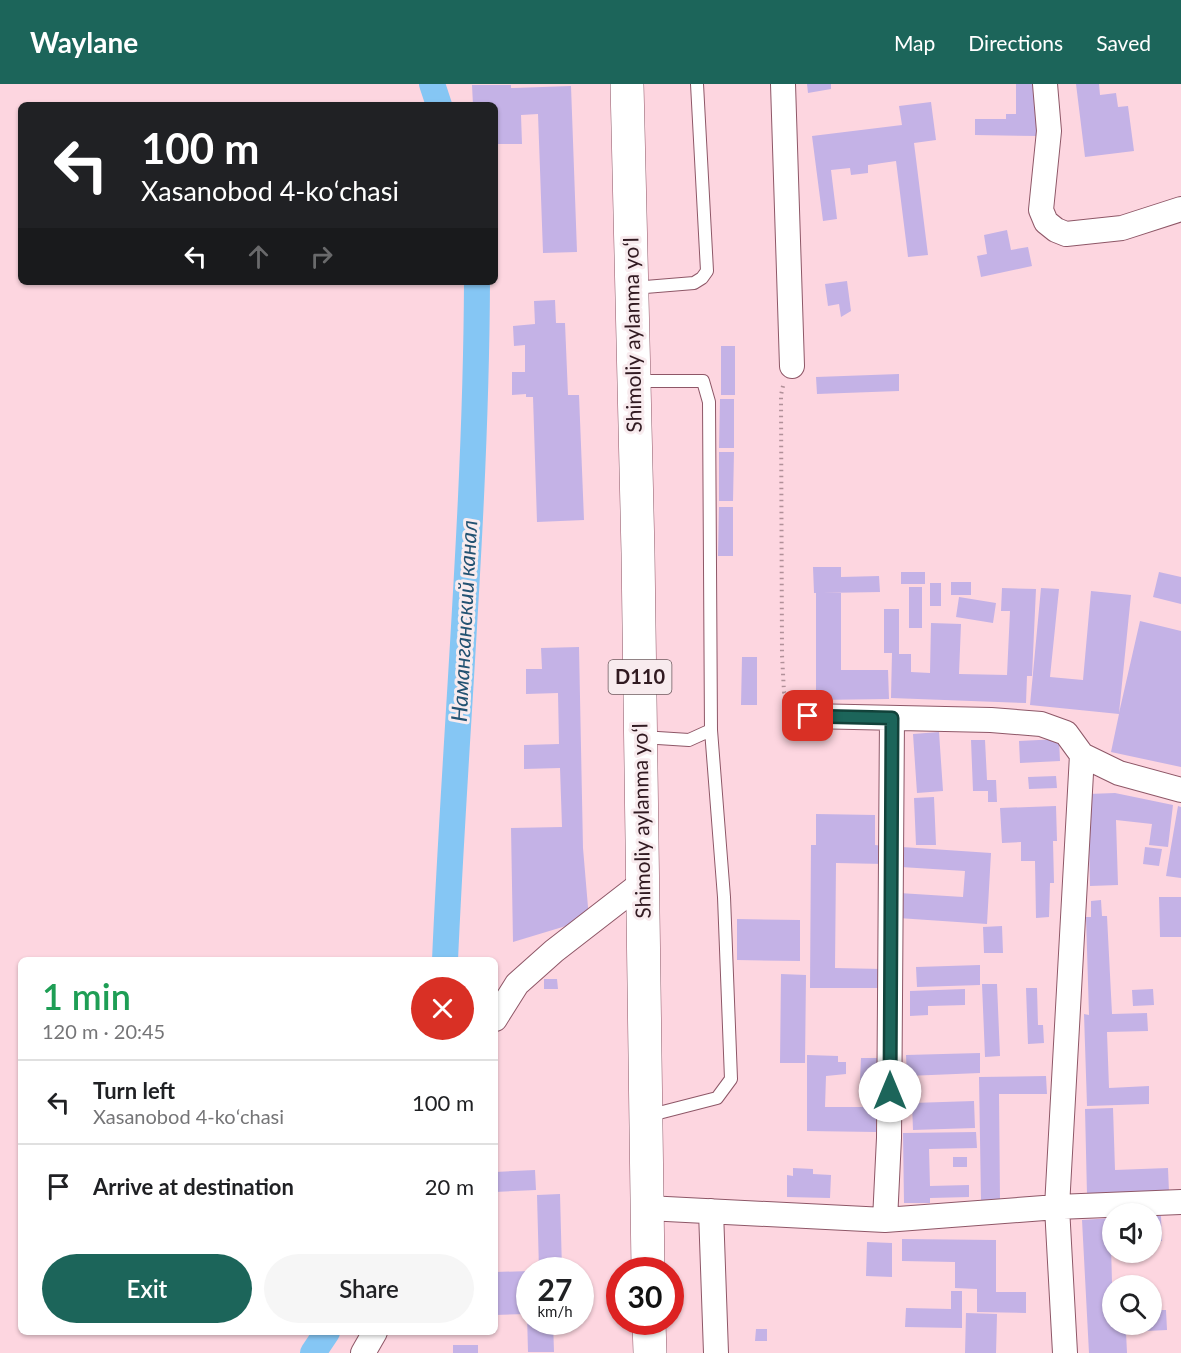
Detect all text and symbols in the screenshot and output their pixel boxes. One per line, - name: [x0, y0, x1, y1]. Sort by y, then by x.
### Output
- text: Waylane: [30, 25, 138, 59]
- text: Map: [894, 30, 935, 55]
- text: Directions: [968, 30, 1063, 55]
- text: Saved: [1096, 30, 1151, 55]
- text: 100 m: [141, 123, 259, 173]
- icon: left: [42, 126, 120, 204]
- text: Xasanobod 4-koʻchasi: [141, 174, 399, 207]
- street label: Shimoliy aylanma yoʻl: [617, 237, 646, 433]
- icon: left: [179, 240, 212, 273]
- icon: ahead: [242, 240, 275, 273]
- icon: right: [305, 240, 338, 273]
- water label: Наманганский канал: [445, 520, 482, 722]
- road number: D110: [608, 660, 672, 694]
- pin: [782, 690, 833, 741]
- icon: arrive: [791, 699, 824, 732]
- street label: Shimoliy aylanma yoʻl: [626, 723, 655, 919]
- text: 1 min: [42, 974, 131, 1018]
- button: close: [411, 977, 474, 1040]
- text: 120 m · 20:45: [42, 1019, 165, 1043]
- position arrow: [858, 1059, 922, 1123]
- text: Turn left: [93, 1077, 175, 1104]
- icon: left: [42, 1086, 75, 1119]
- text: 100 m: [412, 1089, 474, 1116]
- text: Xasanobod 4-koʻchasi: [93, 1104, 284, 1128]
- icon: arrive: [42, 1170, 75, 1203]
- text: Arrive at destination: [93, 1173, 294, 1200]
- text: 20 m: [425, 1173, 474, 1200]
- map controls: [1102, 1203, 1162, 1335]
- button: sound: [1102, 1203, 1162, 1263]
- button: Exit: [42, 1254, 252, 1323]
- button: Share: [264, 1254, 474, 1323]
- speed limit sign: 30: [606, 1257, 684, 1335]
- text: 27: [538, 1271, 572, 1307]
- button: search: [1102, 1275, 1162, 1335]
- text: km/h: [537, 1302, 573, 1320]

